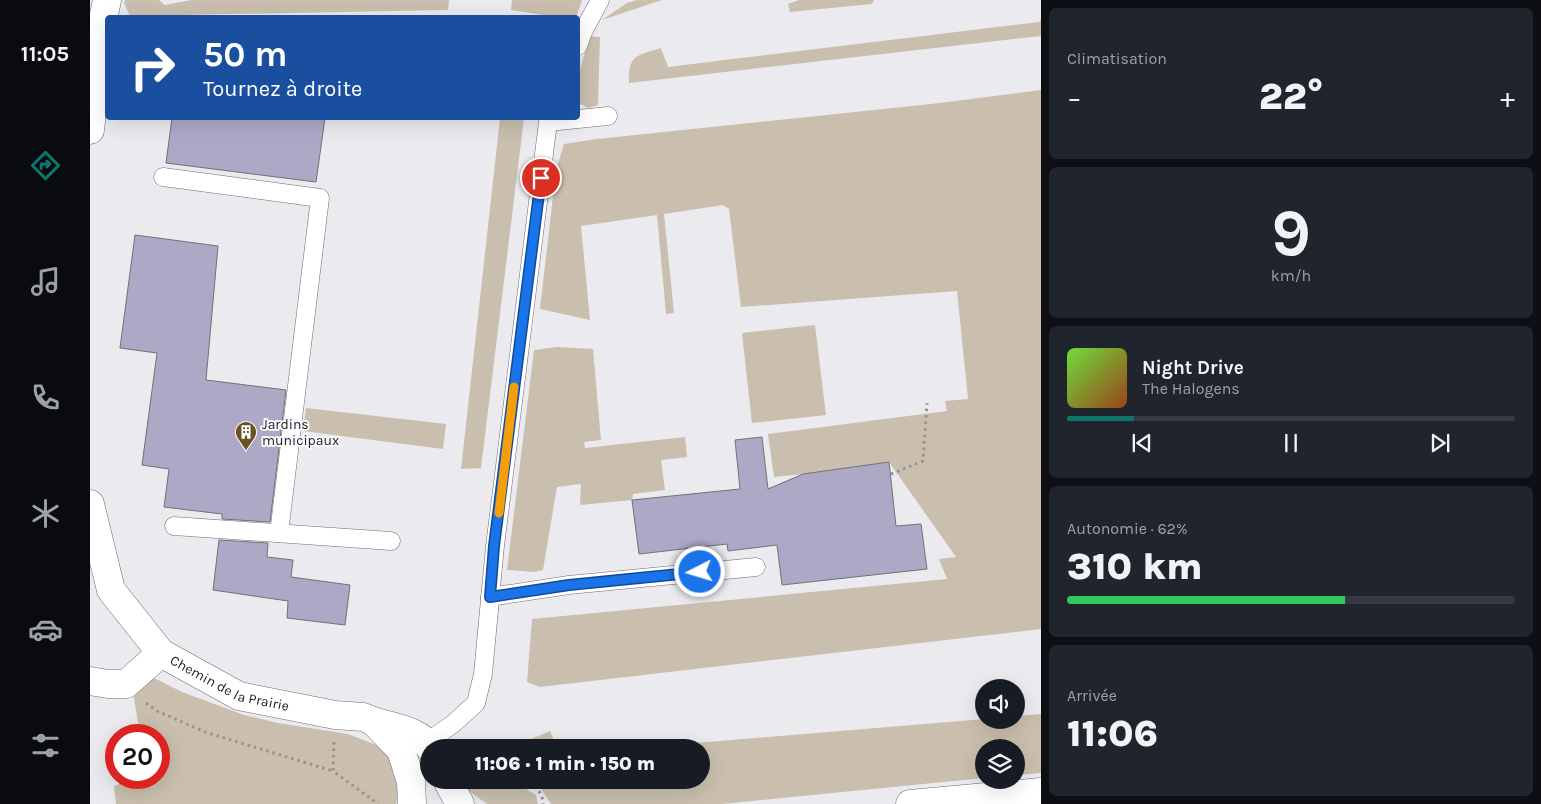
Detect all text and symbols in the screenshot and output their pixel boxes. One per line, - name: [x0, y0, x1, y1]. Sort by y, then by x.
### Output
- text: 50 m: [203, 34, 288, 75]
- icon: right: [120, 35, 185, 100]
- text: 11:05: [21, 41, 69, 67]
- text: Climatisation: [1067, 49, 1167, 68]
- text: 22°: [1259, 74, 1323, 119]
- text: Tournez à droite: [203, 76, 362, 102]
- text: −: [1067, 81, 1082, 114]
- text: +: [1500, 81, 1515, 114]
- icon: directions: [28, 148, 63, 183]
- pin: [520, 157, 562, 199]
- icon: arrive: [527, 164, 555, 192]
- text: 9: [1271, 195, 1311, 271]
- icon: music: [28, 264, 63, 299]
- text: km/h: [1271, 266, 1311, 285]
- text: Night Drive: [1142, 357, 1244, 379]
- text: The Halogens: [1142, 379, 1240, 398]
- icon: phone: [28, 380, 63, 415]
- place label: Jardins municipaux: [262, 416, 339, 449]
- building icon: Jardins municipaux: [234, 420, 258, 451]
- icon: previous: [1128, 429, 1156, 457]
- icon: pause: [1277, 429, 1305, 457]
- icon: next: [1426, 429, 1454, 457]
- icon: climate: [28, 496, 63, 531]
- text: Autonomie · 62%: [1067, 519, 1188, 538]
- text: 310 km: [1067, 544, 1203, 589]
- position arrow: [673, 545, 725, 597]
- icon: car: [28, 612, 63, 647]
- street label: Chemin de la Prairie: [167, 651, 291, 714]
- map controls: [975, 679, 1025, 789]
- button: sound: [975, 679, 1025, 729]
- text: Arrivée: [1067, 686, 1117, 705]
- text: 11:06: [1067, 711, 1158, 756]
- speed limit sign: 20: [105, 724, 170, 789]
- icon: filters: [28, 728, 63, 763]
- button: layers: [975, 739, 1025, 789]
- text: 11:06 · 1 min · 150 m: [475, 753, 655, 775]

